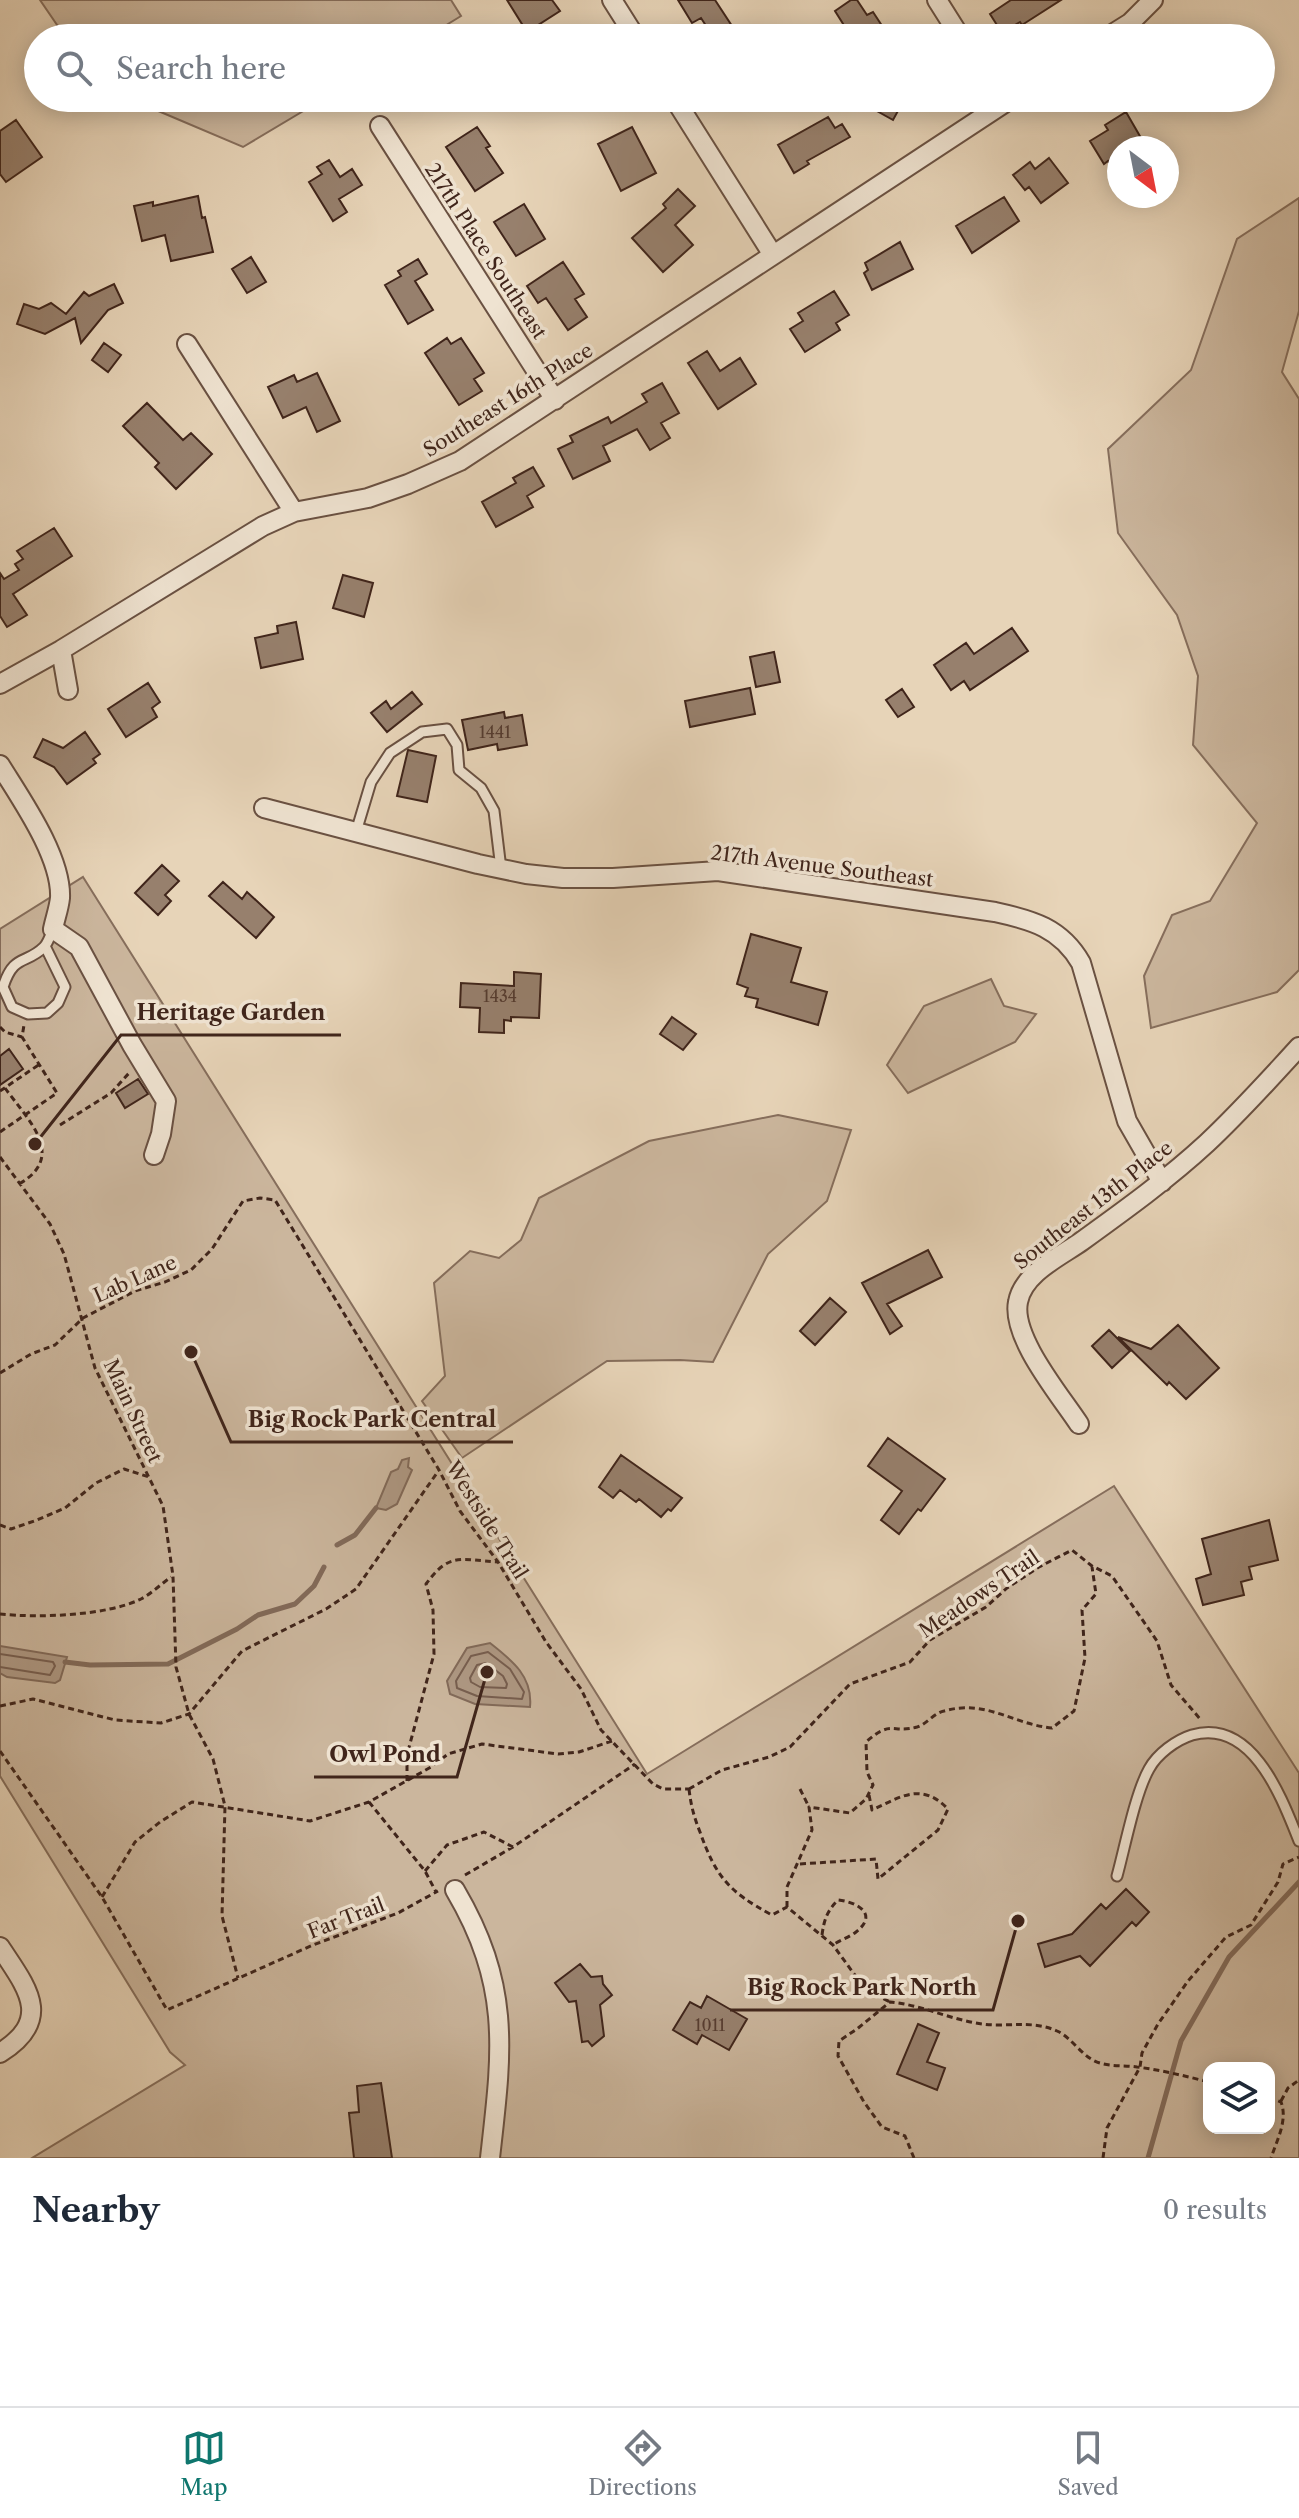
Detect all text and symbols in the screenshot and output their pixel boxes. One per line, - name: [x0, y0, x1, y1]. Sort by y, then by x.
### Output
- search box: [24, 24, 1275, 112]
- icon: search: [52, 46, 96, 90]
- text: Search here: [116, 50, 286, 87]
- north arrow: [1107, 136, 1179, 208]
- street label: 217th Place Southeast: [420, 159, 552, 343]
- street label: Southeast 16th Place: [419, 338, 597, 462]
- house number: 1441: [479, 722, 511, 742]
- street label: 217th Avenue Southeast: [709, 840, 935, 892]
- house number: 1434: [483, 986, 517, 1006]
- callout: Heritage Garden: [121, 989, 341, 1035]
- text: Heritage Garden: [137, 999, 325, 1026]
- street label: Southeast 13th Place: [1009, 1136, 1177, 1274]
- street label: Lab Lane: [90, 1250, 180, 1308]
- street label: Main Street: [99, 1356, 167, 1466]
- callout: Big Rock Park Central: [231, 1396, 513, 1442]
- text: Big Rock Park Central: [248, 1406, 496, 1433]
- street label: Westside Trail: [441, 1456, 533, 1584]
- street label: Meadows Trail: [914, 1545, 1044, 1643]
- callout: Owl Pond: [314, 1731, 457, 1777]
- text: Owl Pond: [329, 1741, 441, 1768]
- street label: Far Trail: [304, 1892, 388, 1944]
- callout: Big Rock Park North: [730, 1964, 993, 2010]
- text: Big Rock Park North: [747, 1974, 977, 2001]
- house number: 1011: [695, 2015, 725, 2035]
- map controls: [1203, 2062, 1275, 2134]
- button: layers: [1203, 2062, 1275, 2134]
- text: Nearby: [32, 2189, 160, 2231]
- text: 0 results: [1163, 2194, 1267, 2226]
- tab: Map: [180, 2426, 228, 2501]
- tab: Directions: [588, 2426, 697, 2501]
- tab: Saved: [1058, 2426, 1119, 2501]

